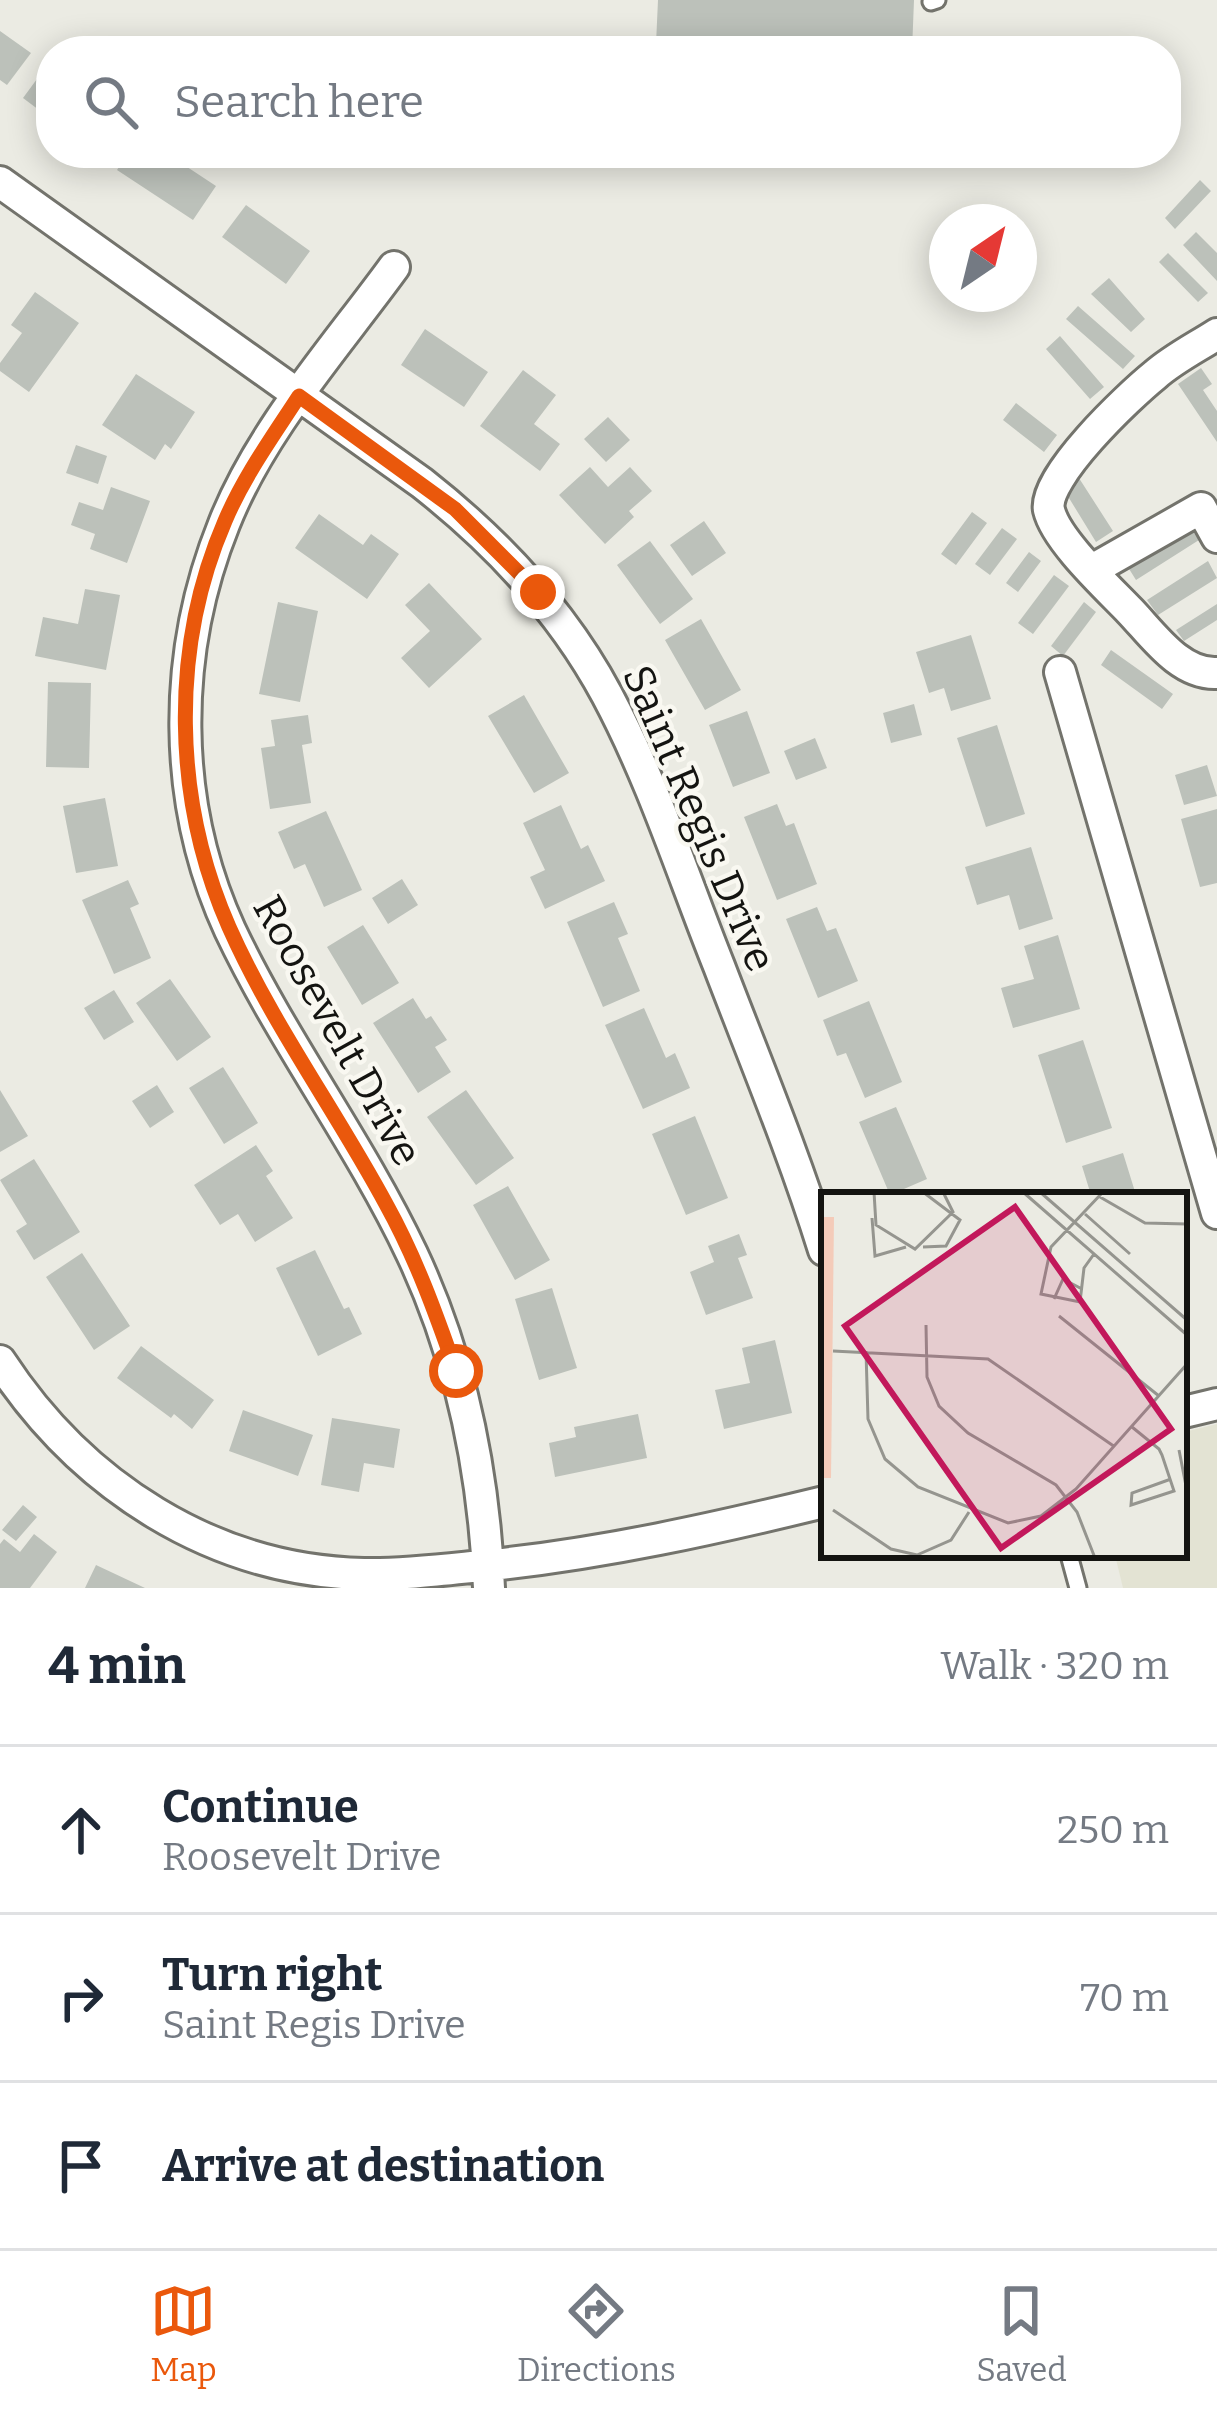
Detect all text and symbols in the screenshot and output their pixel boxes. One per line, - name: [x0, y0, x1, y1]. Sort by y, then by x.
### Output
- search box: [36, 36, 1181, 168]
- icon: search: [78, 69, 144, 135]
- text: Search here: [174, 75, 424, 129]
- north arrow: [929, 204, 1037, 312]
- route end: [511, 565, 565, 619]
- street label: Saint Regis Drive: [612, 658, 786, 979]
- street label: Roosevelt Drive: [242, 887, 432, 1174]
- inset map: [821, 1192, 1187, 1558]
- route start: [429, 1344, 483, 1398]
- text: 4 min: [48, 1635, 186, 1697]
- text: Walk · 320 m: [940, 1643, 1169, 1689]
- text: Continue: [162, 1780, 359, 1834]
- icon: ahead: [48, 1797, 114, 1863]
- text: 250 m: [1057, 1807, 1169, 1853]
- text: Roosevelt Drive: [162, 1834, 441, 1880]
- text: Turn right: [162, 1948, 382, 2002]
- icon: right: [48, 1965, 114, 2031]
- text: 70 m: [1080, 1975, 1169, 2021]
- text: Saint Regis Drive: [162, 2002, 466, 2048]
- icon: arrive: [48, 2133, 114, 2199]
- text: Arrive at destination: [162, 2139, 604, 2193]
- tab: Map: [150, 2278, 217, 2390]
- tab: Directions: [517, 2278, 676, 2390]
- tab: Saved: [976, 2278, 1067, 2390]

